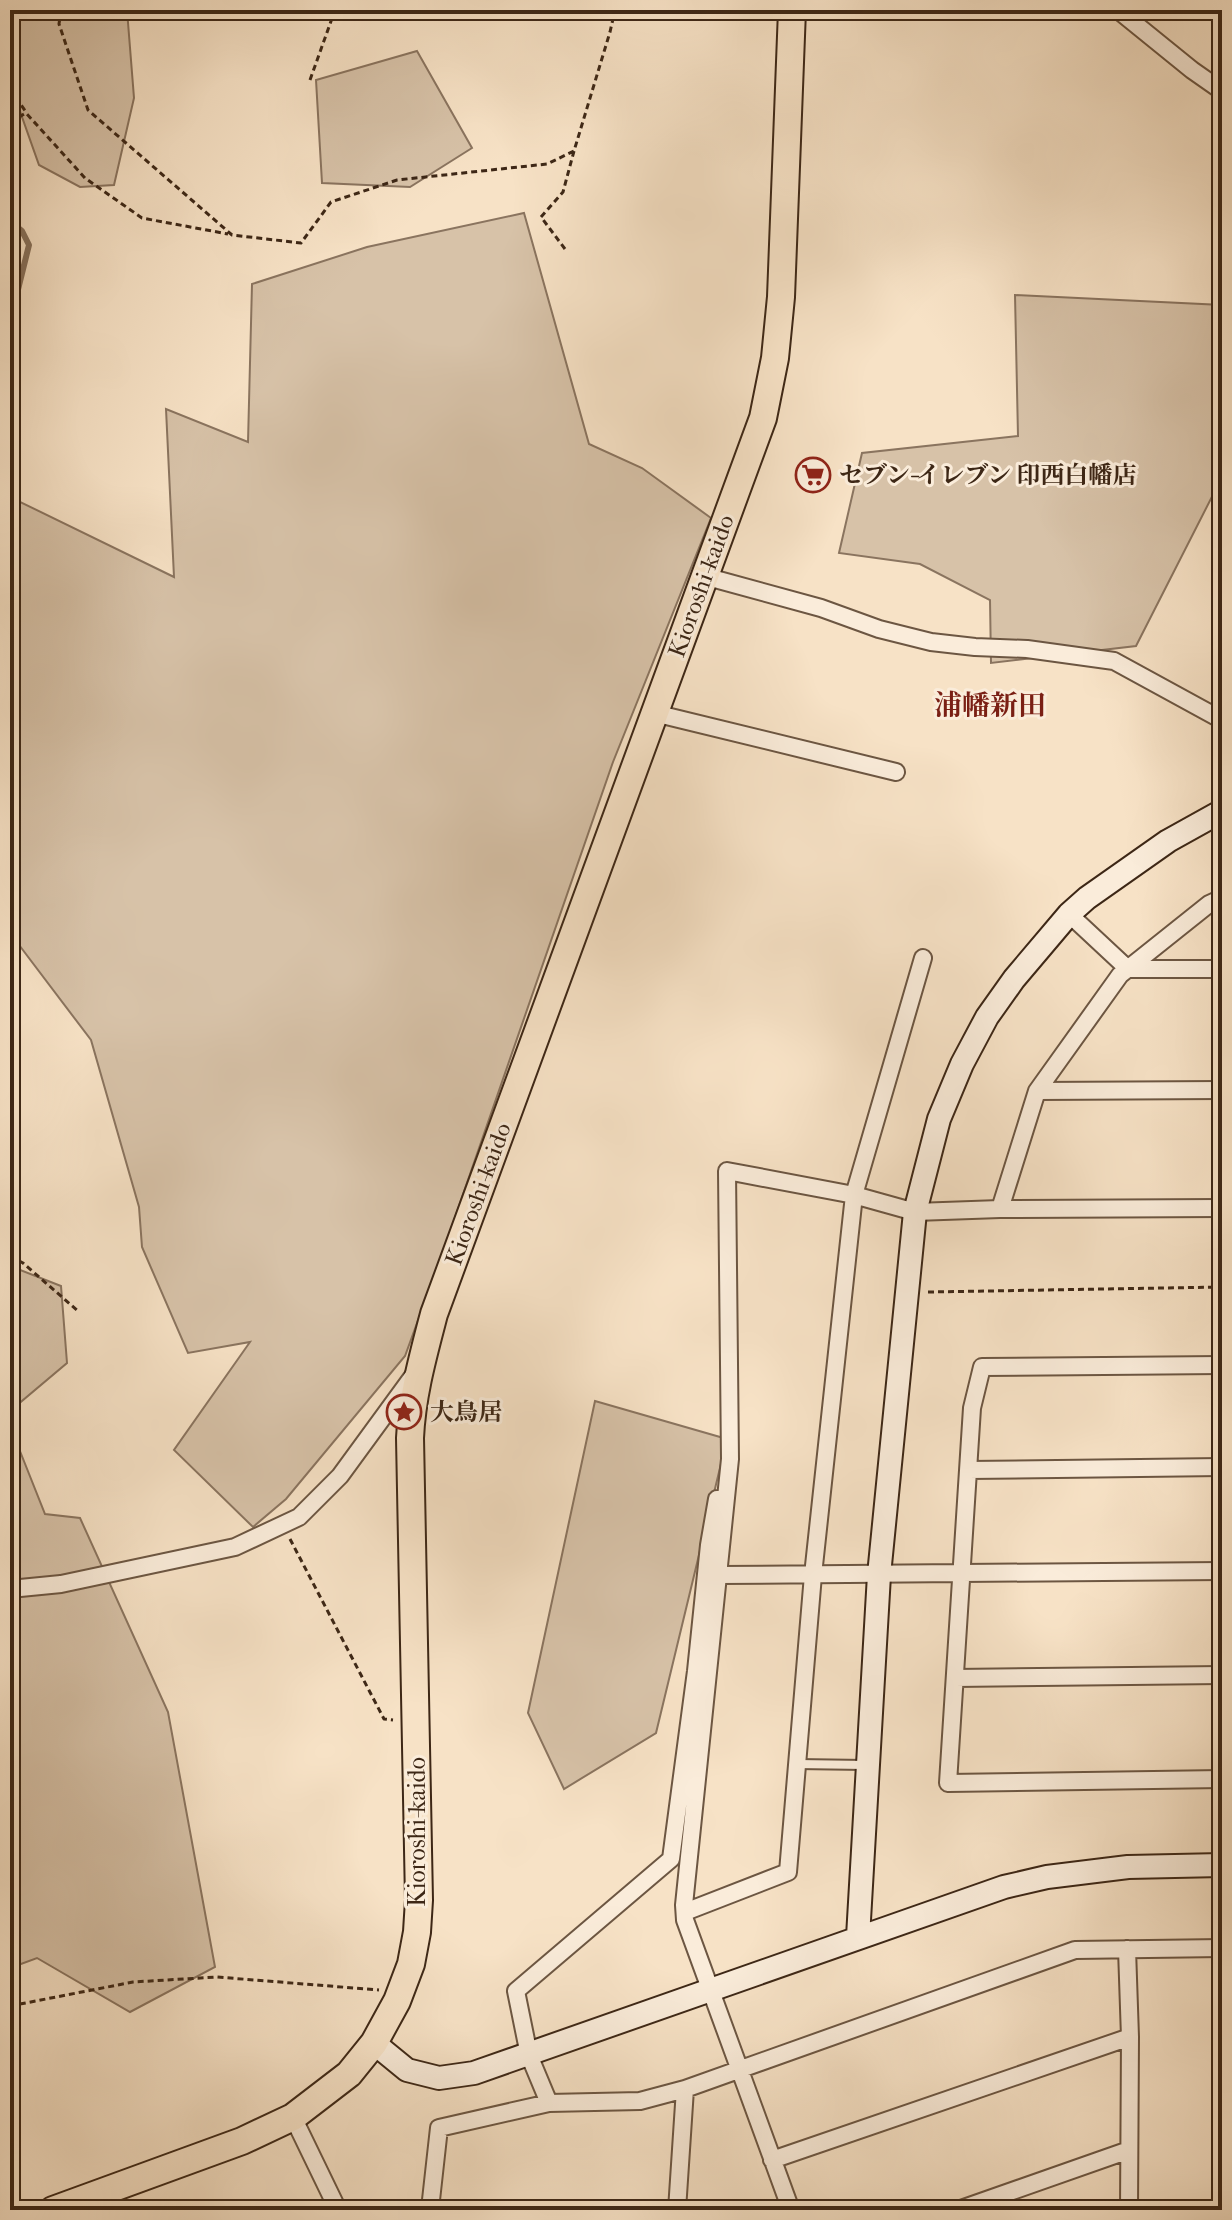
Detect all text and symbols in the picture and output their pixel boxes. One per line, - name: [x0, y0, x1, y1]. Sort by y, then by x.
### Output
- supermarket icon: セブン-イレブン 印西白幡店: [794, 456, 832, 494]
- place label: セブン-イレブン 印西白幡店: [839, 461, 1136, 489]
- street label: Kioroshi-kaido: [662, 511, 740, 661]
- district label: 浦幡新田: [934, 689, 1046, 722]
- street label: Kioroshi-kaido: [439, 1119, 517, 1269]
- place icon: 大鳥居: [385, 1393, 423, 1431]
- place label: 大鳥居: [430, 1398, 502, 1426]
- street label: Kioroshi-kaido: [403, 1757, 431, 1907]

